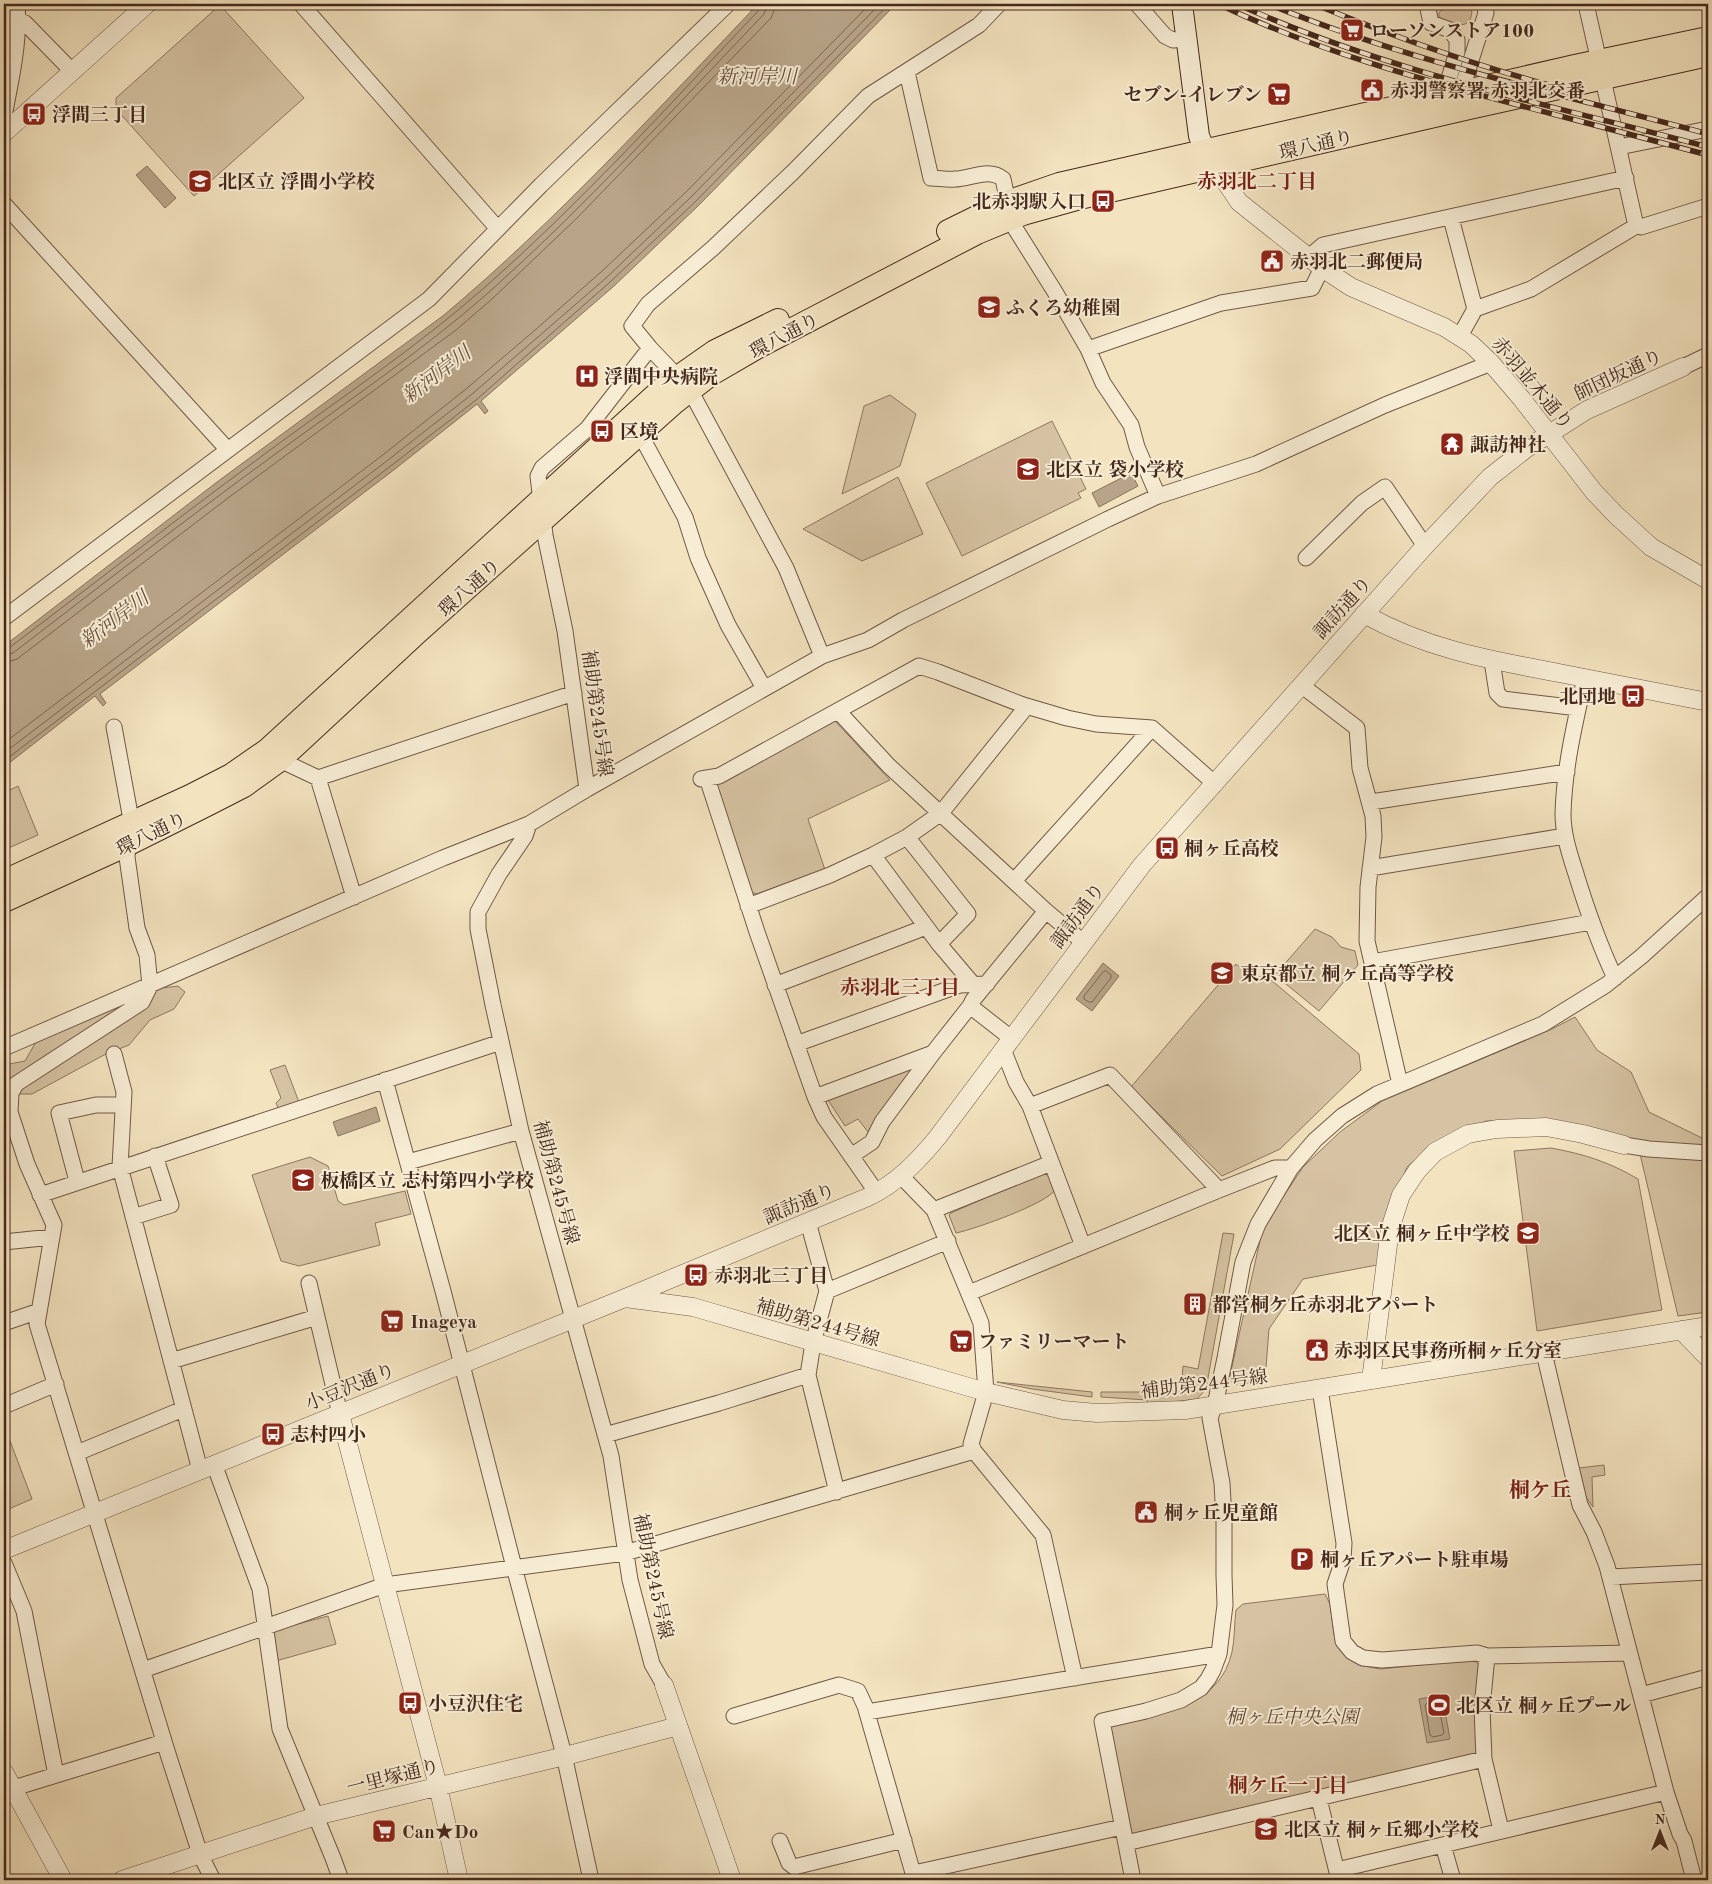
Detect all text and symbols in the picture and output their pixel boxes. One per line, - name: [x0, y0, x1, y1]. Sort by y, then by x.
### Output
- supermarket icon: ローソンストア100: [1339, 17, 1365, 43]
- place label: ローソンストア100: [1370, 21, 1534, 42]
- water label: 新河岸川: [717, 66, 799, 88]
- public building icon: 赤羽警察署 赤羽北交番: [1359, 77, 1385, 103]
- place label: 赤羽警察署 赤羽北交番: [1390, 80, 1585, 102]
- supermarket icon: セブン-イレブン: [1266, 81, 1292, 107]
- place label: セブン-イレブン: [1123, 85, 1262, 106]
- bus stop icon: 浮間三丁目: [21, 101, 47, 127]
- place label: 浮間三丁目: [52, 104, 147, 126]
- street label: 環八通り: [1277, 127, 1356, 164]
- school or university icon: 北区立 浮間小学校: [187, 168, 213, 194]
- place label: 北区立 浮間小学校: [218, 171, 375, 193]
- district label: 赤羽北二丁目: [1197, 171, 1317, 193]
- bus stop icon: 北赤羽駅入口: [1090, 188, 1116, 214]
- place label: 北赤羽駅入口: [972, 191, 1086, 213]
- public building icon: 赤羽北二郵便局: [1259, 248, 1285, 274]
- place label: 赤羽北二郵便局: [1290, 251, 1423, 273]
- school or university icon: ふくろ幼稚園: [976, 294, 1002, 320]
- place label: ふくろ幼稚園: [1006, 297, 1120, 319]
- street label: 環八通り: [746, 309, 823, 363]
- street label: 赤羽並木通り: [1487, 333, 1577, 434]
- water label: 新河岸川: [398, 341, 477, 408]
- street label: 師団坂通り: [1571, 346, 1666, 405]
- hospital icon: 浮間中央病院: [574, 363, 600, 389]
- place label: 浮間中央病院: [604, 366, 718, 388]
- bus stop icon: 区境: [589, 418, 615, 444]
- place label: 区境: [620, 421, 658, 443]
- temple icon: 諏訪神社: [1439, 431, 1465, 457]
- place label: 諏訪神社: [1470, 434, 1546, 456]
- school or university icon: 北区立 袋小学校: [1015, 456, 1041, 482]
- place label: 北区立 袋小学校: [1046, 459, 1184, 481]
- street label: 環八通り: [435, 555, 505, 621]
- street label: 諏訪通り: [1310, 573, 1376, 643]
- water label: 新河岸川: [76, 586, 155, 653]
- street label: 補助第245号線: [577, 648, 616, 778]
- bus stop icon: 北団地: [1620, 683, 1646, 709]
- place label: 北団地: [1559, 687, 1616, 708]
- street label: 環八通り: [113, 808, 190, 860]
- bus stop icon: 桐ヶ丘高校: [1154, 835, 1180, 861]
- place label: 桐ヶ丘高校: [1184, 838, 1279, 860]
- street label: 諏訪通り: [1047, 879, 1109, 953]
- school or university icon: 東京都立 桐ヶ丘高等学校: [1209, 960, 1235, 986]
- place label: 東京都立 桐ヶ丘高等学校: [1240, 963, 1454, 985]
- district label: 赤羽北三丁目: [840, 977, 960, 999]
- street label: 補助第245号線: [529, 1118, 582, 1247]
- school or university icon: 板橋区立 志村第四小学校: [290, 1167, 316, 1193]
- place label: 板橋区立 志村第四小学校: [320, 1170, 534, 1192]
- street label: 諏訪通り: [760, 1180, 839, 1229]
- school or university icon: 北区立 桐ヶ丘中学校: [1515, 1220, 1541, 1246]
- place label: 北区立 桐ヶ丘中学校: [1334, 1223, 1510, 1245]
- bus stop icon: 赤羽北三丁目: [683, 1262, 709, 1288]
- place label: 赤羽北三丁目: [714, 1265, 828, 1287]
- building icon: 都営桐ケ丘赤羽北アパート: [1182, 1291, 1208, 1317]
- place label: 都営桐ケ丘赤羽北アパート: [1212, 1294, 1438, 1316]
- street label: 補助第244号線: [753, 1296, 882, 1351]
- supermarket icon: Inageya: [379, 1308, 405, 1334]
- place label: Inageya: [410, 1314, 477, 1333]
- supermarket icon: ファミリーマート: [948, 1328, 974, 1354]
- place label: ファミリーマート: [978, 1332, 1130, 1353]
- public building icon: 赤羽区民事務所桐ヶ丘分室: [1304, 1337, 1330, 1363]
- place label: 赤羽区民事務所桐ヶ丘分室: [1334, 1340, 1562, 1362]
- street label: 小豆沢通り: [303, 1360, 399, 1415]
- street label: 補助第244号線: [1139, 1366, 1269, 1403]
- bus stop icon: 志村四小: [260, 1421, 286, 1447]
- place label: 志村四小: [290, 1424, 366, 1446]
- district label: 桐ケ丘: [1509, 1479, 1572, 1502]
- public building icon: 桐ヶ丘児童館: [1133, 1499, 1159, 1525]
- place label: 桐ヶ丘児童館: [1164, 1502, 1278, 1524]
- street label: 補助第245号線: [629, 1511, 676, 1641]
- parking icon: 桐ヶ丘アパート駐車場: [1289, 1546, 1315, 1572]
- place label: 桐ヶ丘アパート駐車場: [1320, 1549, 1508, 1571]
- bus stop icon: 小豆沢住宅: [397, 1690, 423, 1716]
- sports icon: 北区立 桐ヶ丘プール: [1426, 1692, 1452, 1718]
- place label: 小豆沢住宅: [428, 1693, 523, 1715]
- place label: 北区立 桐ヶ丘プール: [1456, 1695, 1631, 1717]
- park label: 桐ヶ丘中央公園: [1225, 1707, 1361, 1728]
- street label: 一里塚通り: [344, 1755, 442, 1799]
- district label: 桐ケ丘一丁目: [1228, 1775, 1348, 1797]
- north arrow: [1634, 1806, 1684, 1856]
- text: N: [1655, 1813, 1666, 1827]
- school or university icon: 北区立 桐ヶ丘郷小学校: [1253, 1816, 1279, 1842]
- supermarket icon: Can★Do: [371, 1818, 397, 1844]
- place label: 北区立 桐ヶ丘郷小学校: [1284, 1819, 1479, 1841]
- place label: Can★Do: [402, 1822, 478, 1843]

